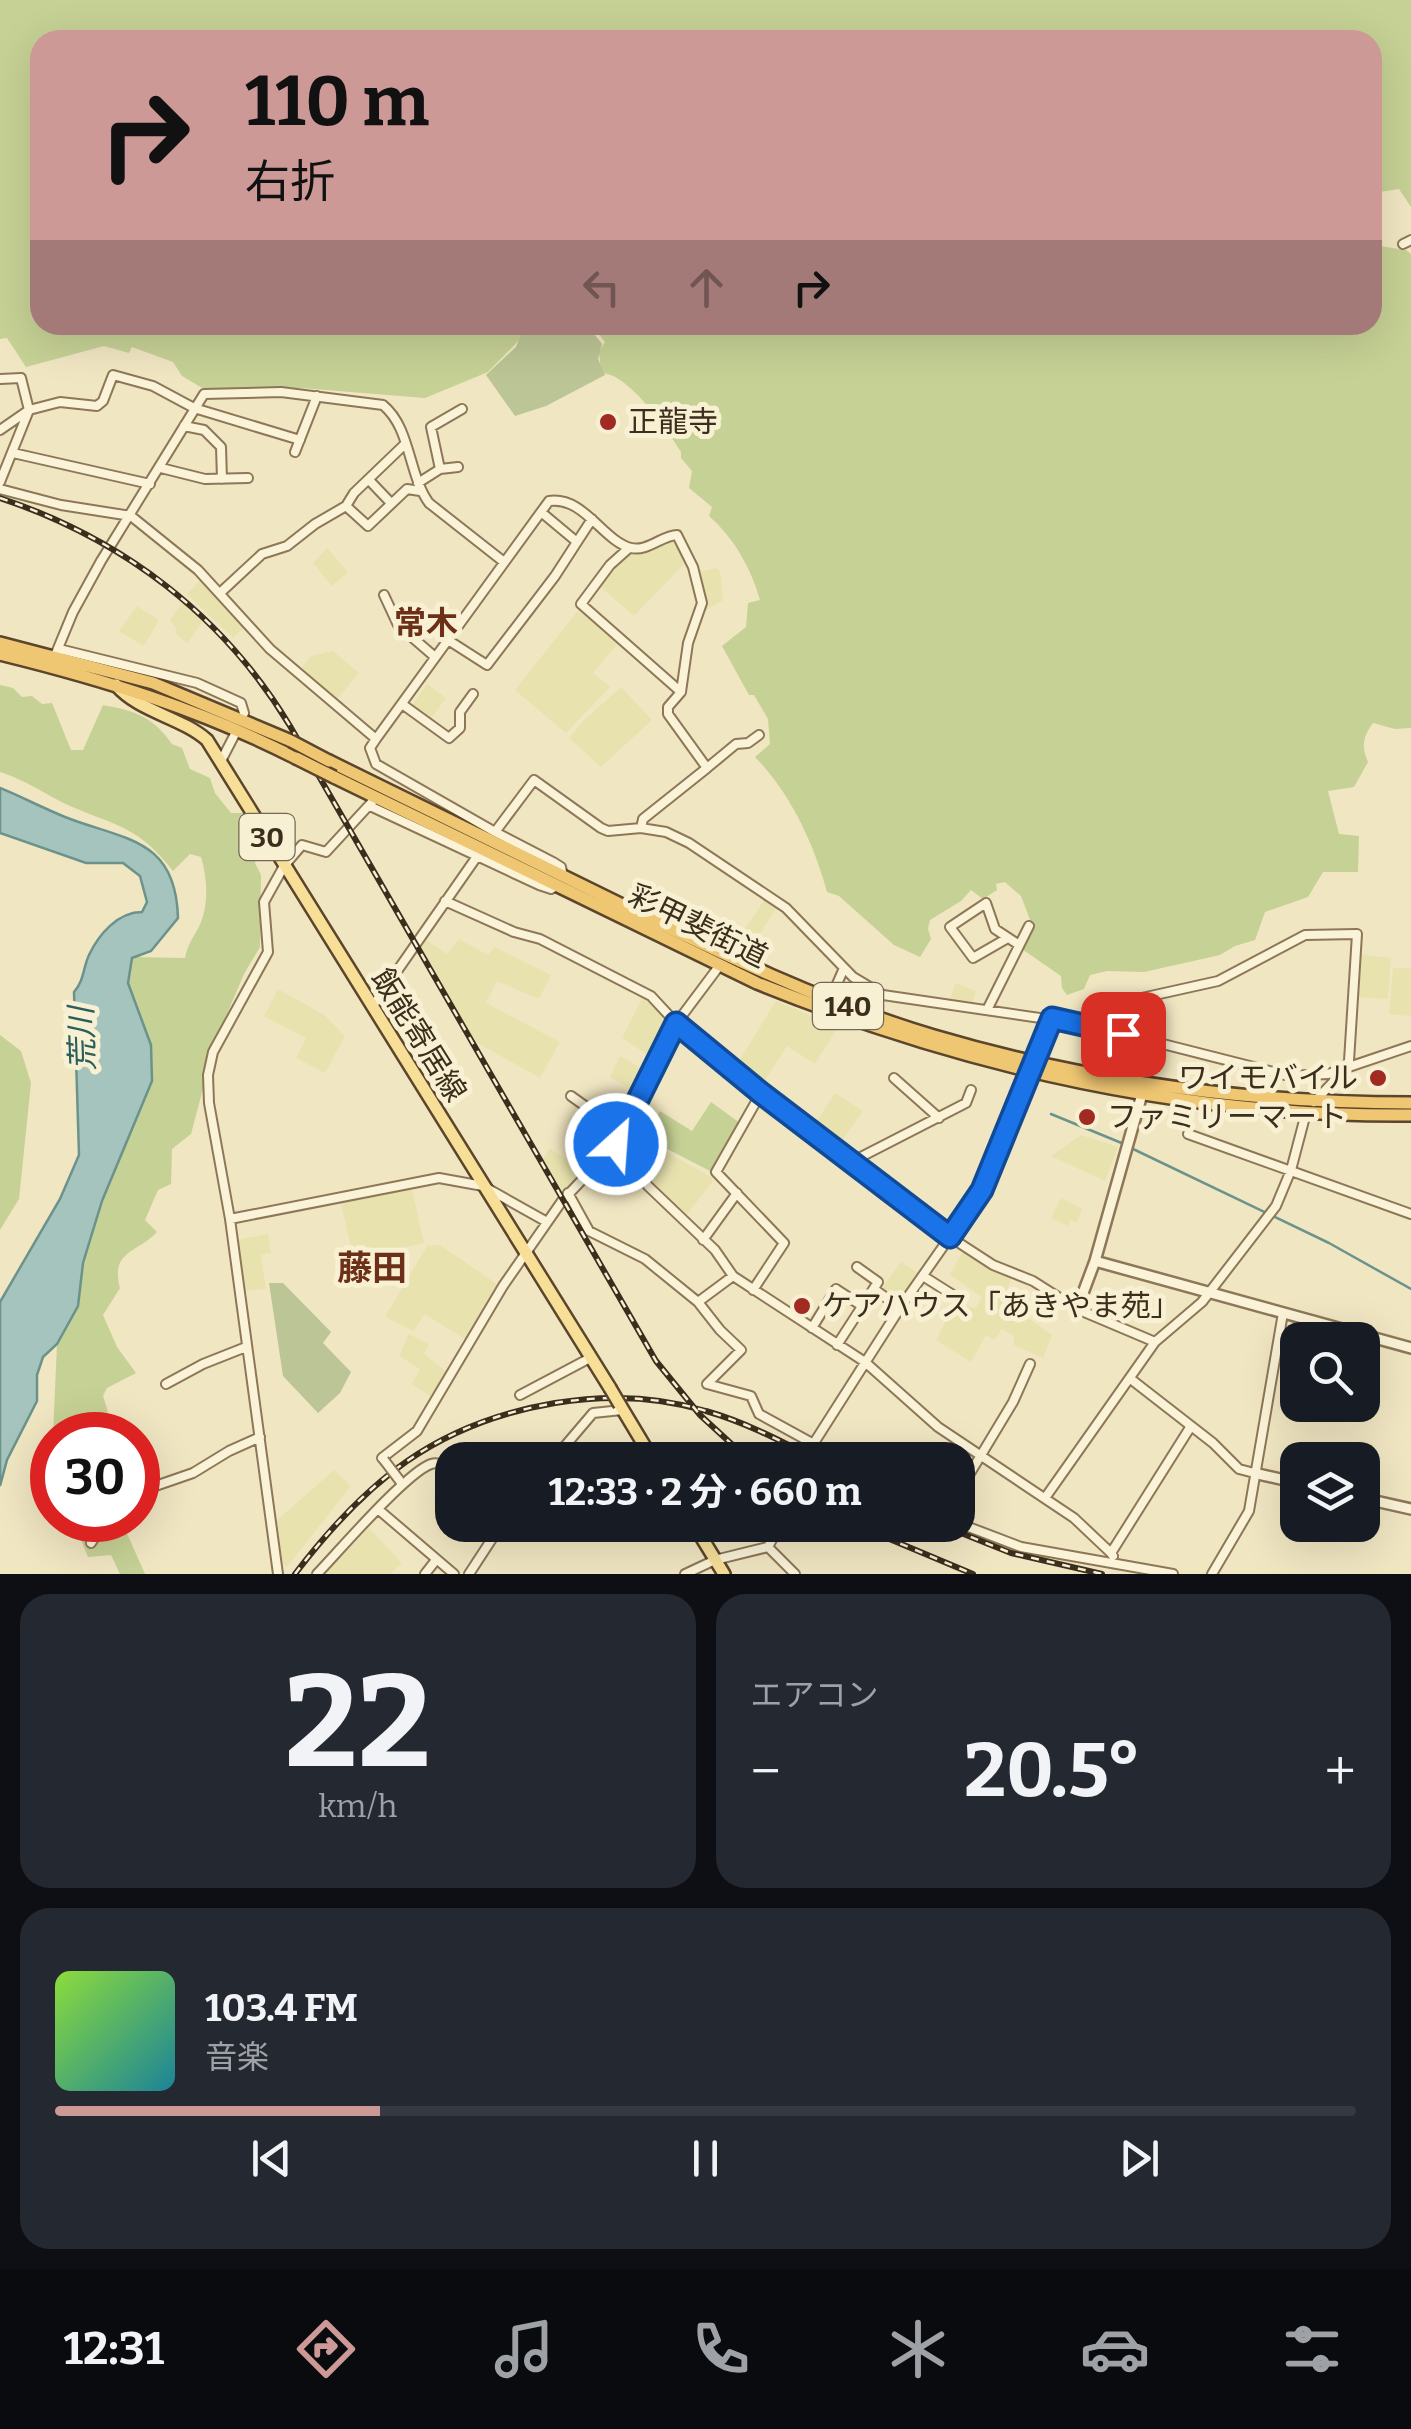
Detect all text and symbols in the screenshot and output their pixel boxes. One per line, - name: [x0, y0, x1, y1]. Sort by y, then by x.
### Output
- text: 110 m: [245, 60, 429, 144]
- icon: right: [80, 70, 210, 200]
- text: 右折: [245, 155, 335, 209]
- icon: left: [574, 260, 629, 315]
- icon: ahead: [679, 260, 734, 315]
- icon: right: [784, 260, 839, 315]
- place label: 正龍寺: [628, 404, 718, 440]
- marker: 正龍寺: [597, 411, 619, 433]
- district label: 常木: [394, 604, 458, 642]
- road number: 30: [240, 814, 294, 860]
- street label: 彩甲斐街道: [623, 877, 773, 975]
- street label: 飯能寄居線: [364, 962, 474, 1108]
- road number: 140: [813, 983, 883, 1029]
- pin: [1081, 992, 1166, 1077]
- water label: 荒川: [62, 1003, 102, 1072]
- icon: arrive: [1096, 1007, 1151, 1062]
- place label: ワイモバイル: [1178, 1060, 1358, 1096]
- marker: ワイモバイル: [1367, 1067, 1389, 1089]
- position arrow: [564, 1092, 668, 1196]
- place label: ファミリーマート: [1107, 1099, 1347, 1135]
- marker: ファミリーマート: [1076, 1106, 1098, 1128]
- district label: 藤田: [337, 1247, 407, 1289]
- place label: ケアハウス「あきやま苑」: [822, 1288, 1181, 1324]
- marker: ケアハウス「あきやま苑」: [791, 1295, 813, 1317]
- map controls: [1280, 1322, 1380, 1542]
- button: search: [1280, 1322, 1380, 1422]
- speed limit sign: 30: [30, 1412, 160, 1542]
- button: layers: [1280, 1442, 1380, 1542]
- text: 12:33 · 2 分 · 660 m: [548, 1469, 862, 1515]
- text: 22: [285, 1644, 431, 1800]
- text: エアコン: [751, 1676, 879, 1714]
- text: 20.5°: [964, 1726, 1141, 1816]
- text: −: [751, 1739, 781, 1805]
- text: +: [1325, 1739, 1356, 1805]
- text: km/h: [318, 1787, 397, 1825]
- text: 103.4 FM: [205, 1985, 358, 2031]
- text: 音楽: [205, 2038, 269, 2076]
- icon: previous: [244, 2131, 299, 2186]
- icon: pause: [678, 2131, 733, 2186]
- icon: next: [1112, 2131, 1167, 2186]
- icon: directions: [291, 2314, 361, 2384]
- icon: music: [489, 2314, 559, 2384]
- icon: phone: [686, 2314, 756, 2384]
- icon: climate: [883, 2314, 953, 2384]
- icon: car: [1080, 2314, 1150, 2384]
- icon: filters: [1277, 2314, 1347, 2384]
- text: 12:31: [64, 2322, 164, 2376]

